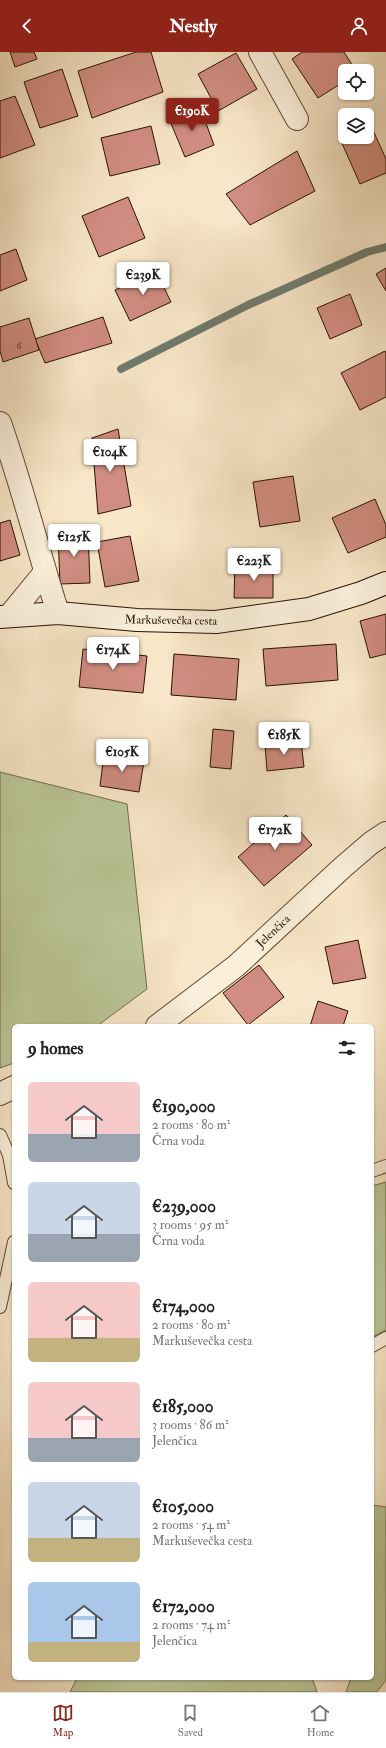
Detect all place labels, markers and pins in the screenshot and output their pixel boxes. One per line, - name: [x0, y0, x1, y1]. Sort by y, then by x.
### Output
- pin: €190K: [164, 98, 220, 132]
- pin: €239K: [115, 262, 171, 296]
- pin: €104K: [82, 439, 138, 473]
- pin: €125K: [46, 524, 102, 558]
- pin: €223K: [226, 548, 282, 582]
- pin: €174K: [85, 637, 141, 671]
- pin: €185K: [256, 722, 312, 756]
- pin: €105K: [94, 739, 150, 773]
- pin: €172K: [247, 817, 303, 851]

